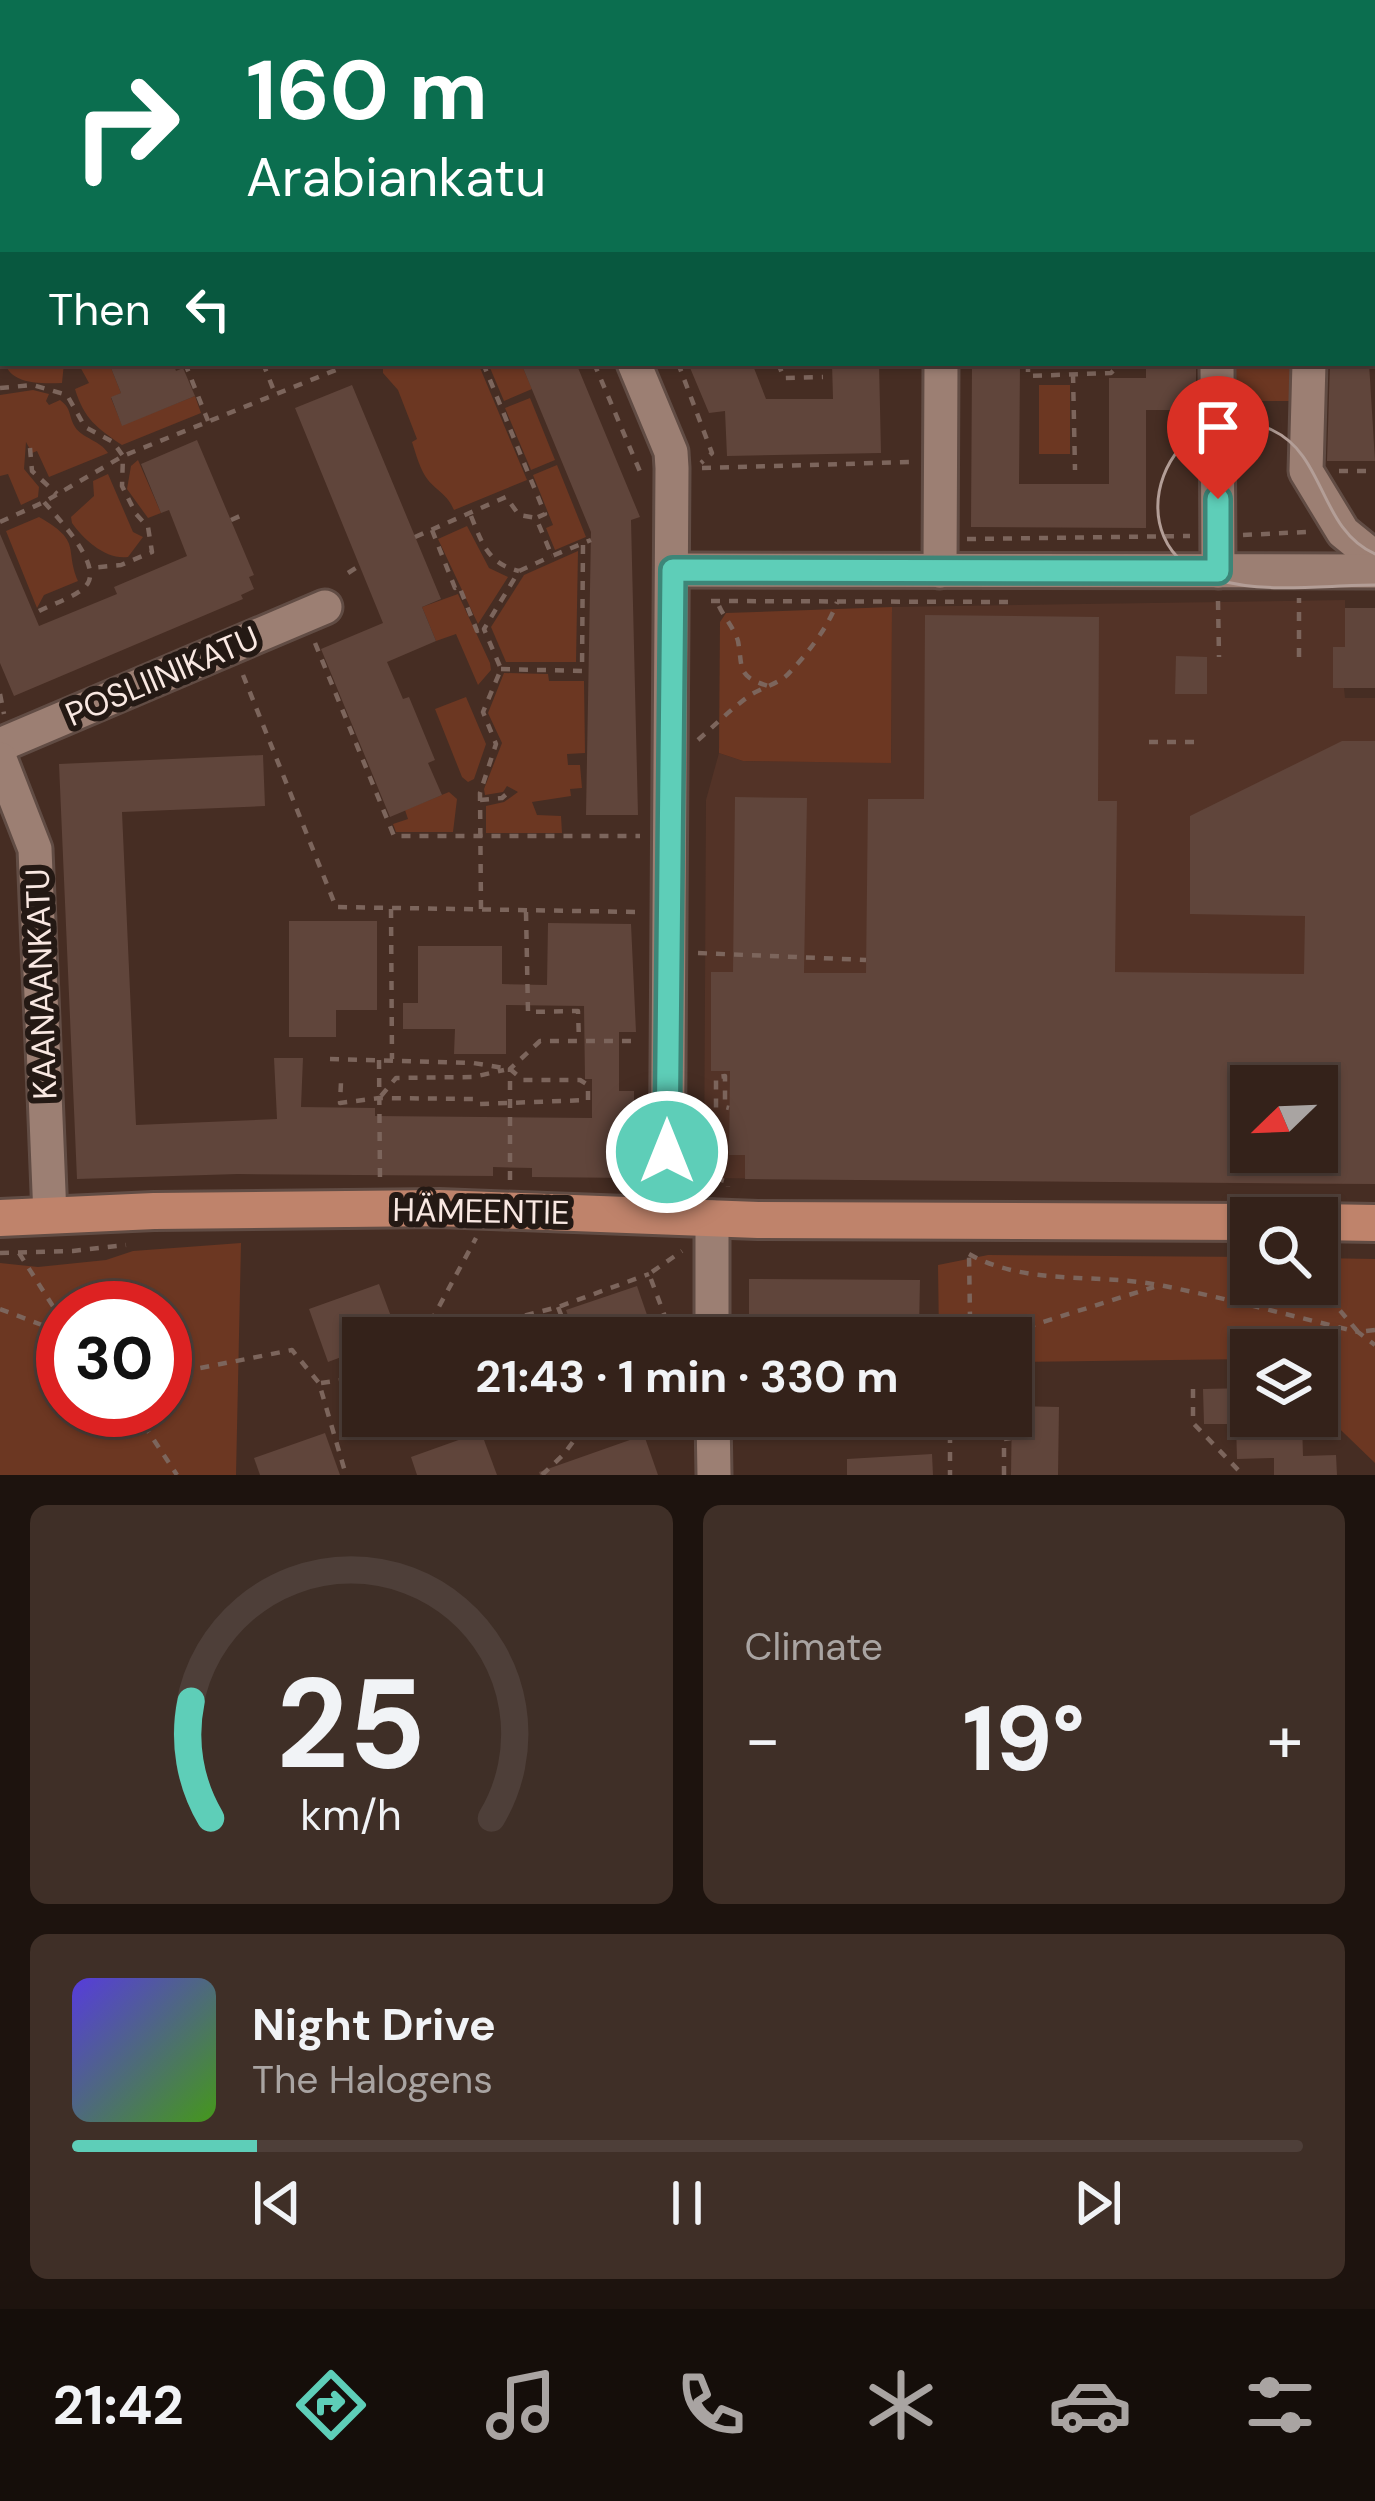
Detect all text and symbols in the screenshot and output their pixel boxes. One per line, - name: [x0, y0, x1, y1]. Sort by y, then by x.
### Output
- text: 160 m: [246, 36, 488, 145]
- icon: right: [48, 48, 204, 204]
- text: Arabiankatu: [246, 142, 546, 213]
- icon: left: [175, 276, 241, 342]
- text: Then: [48, 280, 151, 339]
- pin: [1167, 376, 1269, 499]
- icon: arrive: [1185, 394, 1251, 460]
- street label: POSLIINIKATU: [59, 616, 265, 736]
- street label: KAANAANKATU: [15, 868, 67, 1100]
- north arrow: [1230, 1065, 1338, 1173]
- map controls: [1230, 1065, 1338, 1437]
- position arrow: [604, 1089, 730, 1215]
- street label: HÄMEENTIE: [392, 1188, 570, 1234]
- button: search: [1230, 1197, 1338, 1305]
- speed limit sign: 30: [36, 1281, 192, 1437]
- button: layers: [1230, 1329, 1338, 1437]
- text: 21:43 · 1 min · 330 m: [475, 1347, 899, 1406]
- text: Climate: [745, 1621, 883, 1672]
- text: 25: [276, 1643, 426, 1806]
- text: 19°: [962, 1681, 1085, 1798]
- text: −: [745, 1697, 781, 1782]
- text: +: [1267, 1697, 1303, 1782]
- text: km/h: [301, 1786, 402, 1842]
- text: Night Drive: [252, 1995, 496, 2054]
- text: The Halogens: [252, 2054, 493, 2105]
- icon: previous: [244, 2170, 310, 2236]
- icon: pause: [654, 2170, 720, 2236]
- icon: next: [1065, 2170, 1131, 2236]
- icon: directions: [289, 2363, 373, 2447]
- icon: music: [479, 2363, 563, 2447]
- icon: phone: [669, 2363, 753, 2447]
- icon: climate: [859, 2363, 943, 2447]
- icon: car: [1048, 2363, 1132, 2447]
- icon: filters: [1238, 2363, 1322, 2447]
- text: 21:42: [53, 2370, 184, 2441]

